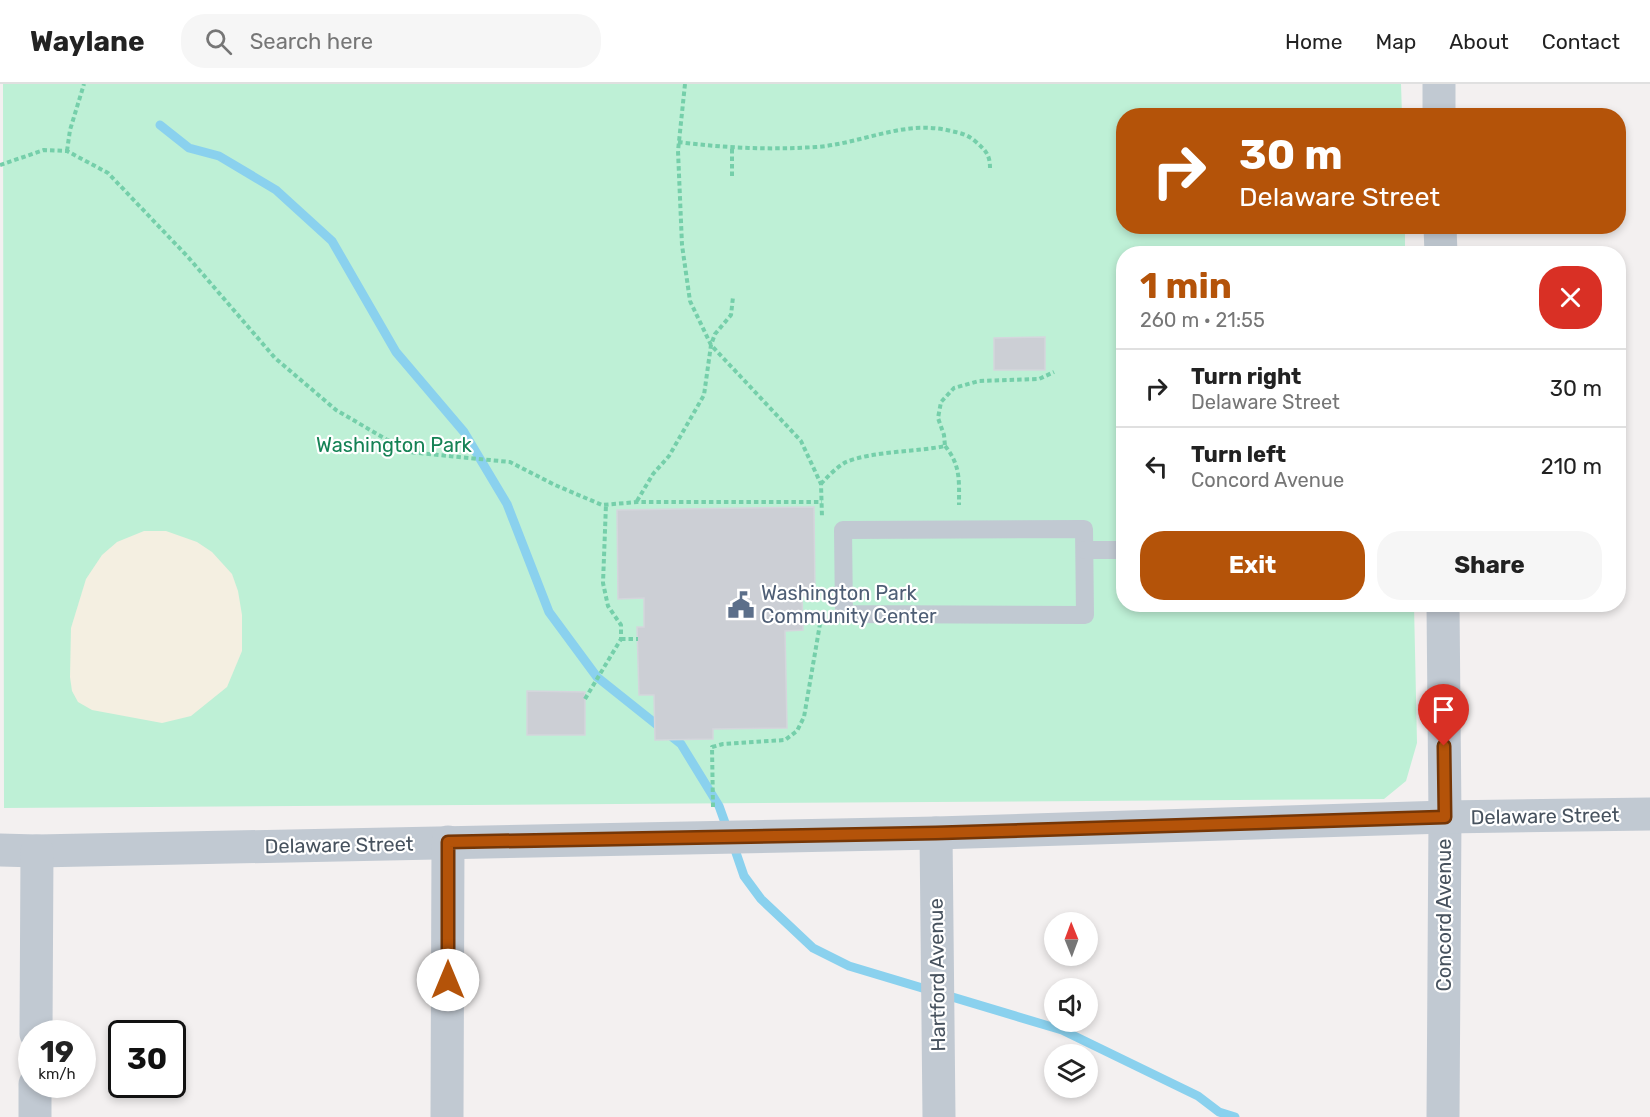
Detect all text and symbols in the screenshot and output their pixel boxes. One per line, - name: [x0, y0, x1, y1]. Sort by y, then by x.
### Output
- search box: [181, 14, 601, 68]
- text: Waylane: [30, 25, 145, 58]
- icon: search: [202, 25, 235, 58]
- text: Search here: [250, 28, 373, 55]
- text: Home: [1285, 29, 1342, 54]
- text: Map: [1375, 29, 1416, 54]
- text: About: [1449, 29, 1509, 54]
- text: Contact: [1542, 29, 1620, 54]
- text: 30 m: [1239, 130, 1343, 180]
- icon: right: [1140, 132, 1218, 210]
- text: Delaware Street: [1239, 181, 1440, 213]
- text: 1 min: [1140, 264, 1232, 307]
- button: close: [1539, 266, 1602, 329]
- text: 260 m · 21:55: [1140, 308, 1265, 332]
- text: Turn right: [1191, 363, 1301, 390]
- icon: right: [1140, 372, 1173, 405]
- text: 30 m: [1550, 375, 1602, 402]
- text: Delaware Street: [1191, 390, 1340, 414]
- park label: Washington Park: [316, 433, 473, 457]
- text: Turn left: [1191, 441, 1286, 468]
- icon: left: [1140, 450, 1173, 483]
- text: 210 m: [1541, 453, 1602, 480]
- text: Concord Avenue: [1191, 468, 1344, 492]
- button: Exit: [1140, 531, 1365, 600]
- button: Share: [1377, 531, 1602, 600]
- place label: Washington Park Community Center: [761, 581, 937, 628]
- public building icon: Washington Park Community Center: [726, 590, 756, 620]
- pin: [1418, 684, 1469, 746]
- icon: arrive: [1427, 693, 1460, 726]
- street label: Delaware Street: [1470, 803, 1620, 829]
- street label: Delaware Street: [264, 832, 414, 858]
- street label: Concord Avenue: [1432, 838, 1456, 992]
- street label: Hartford Avenue: [924, 898, 950, 1052]
- north arrow: [1044, 912, 1098, 966]
- map controls: [1044, 912, 1098, 1098]
- position arrow: [416, 948, 480, 1012]
- button: sound: [1044, 978, 1098, 1032]
- speed limit sign: 30: [108, 1020, 186, 1098]
- text: 19: [40, 1034, 74, 1070]
- button: layers: [1044, 1044, 1098, 1098]
- text: km/h: [38, 1065, 76, 1083]

